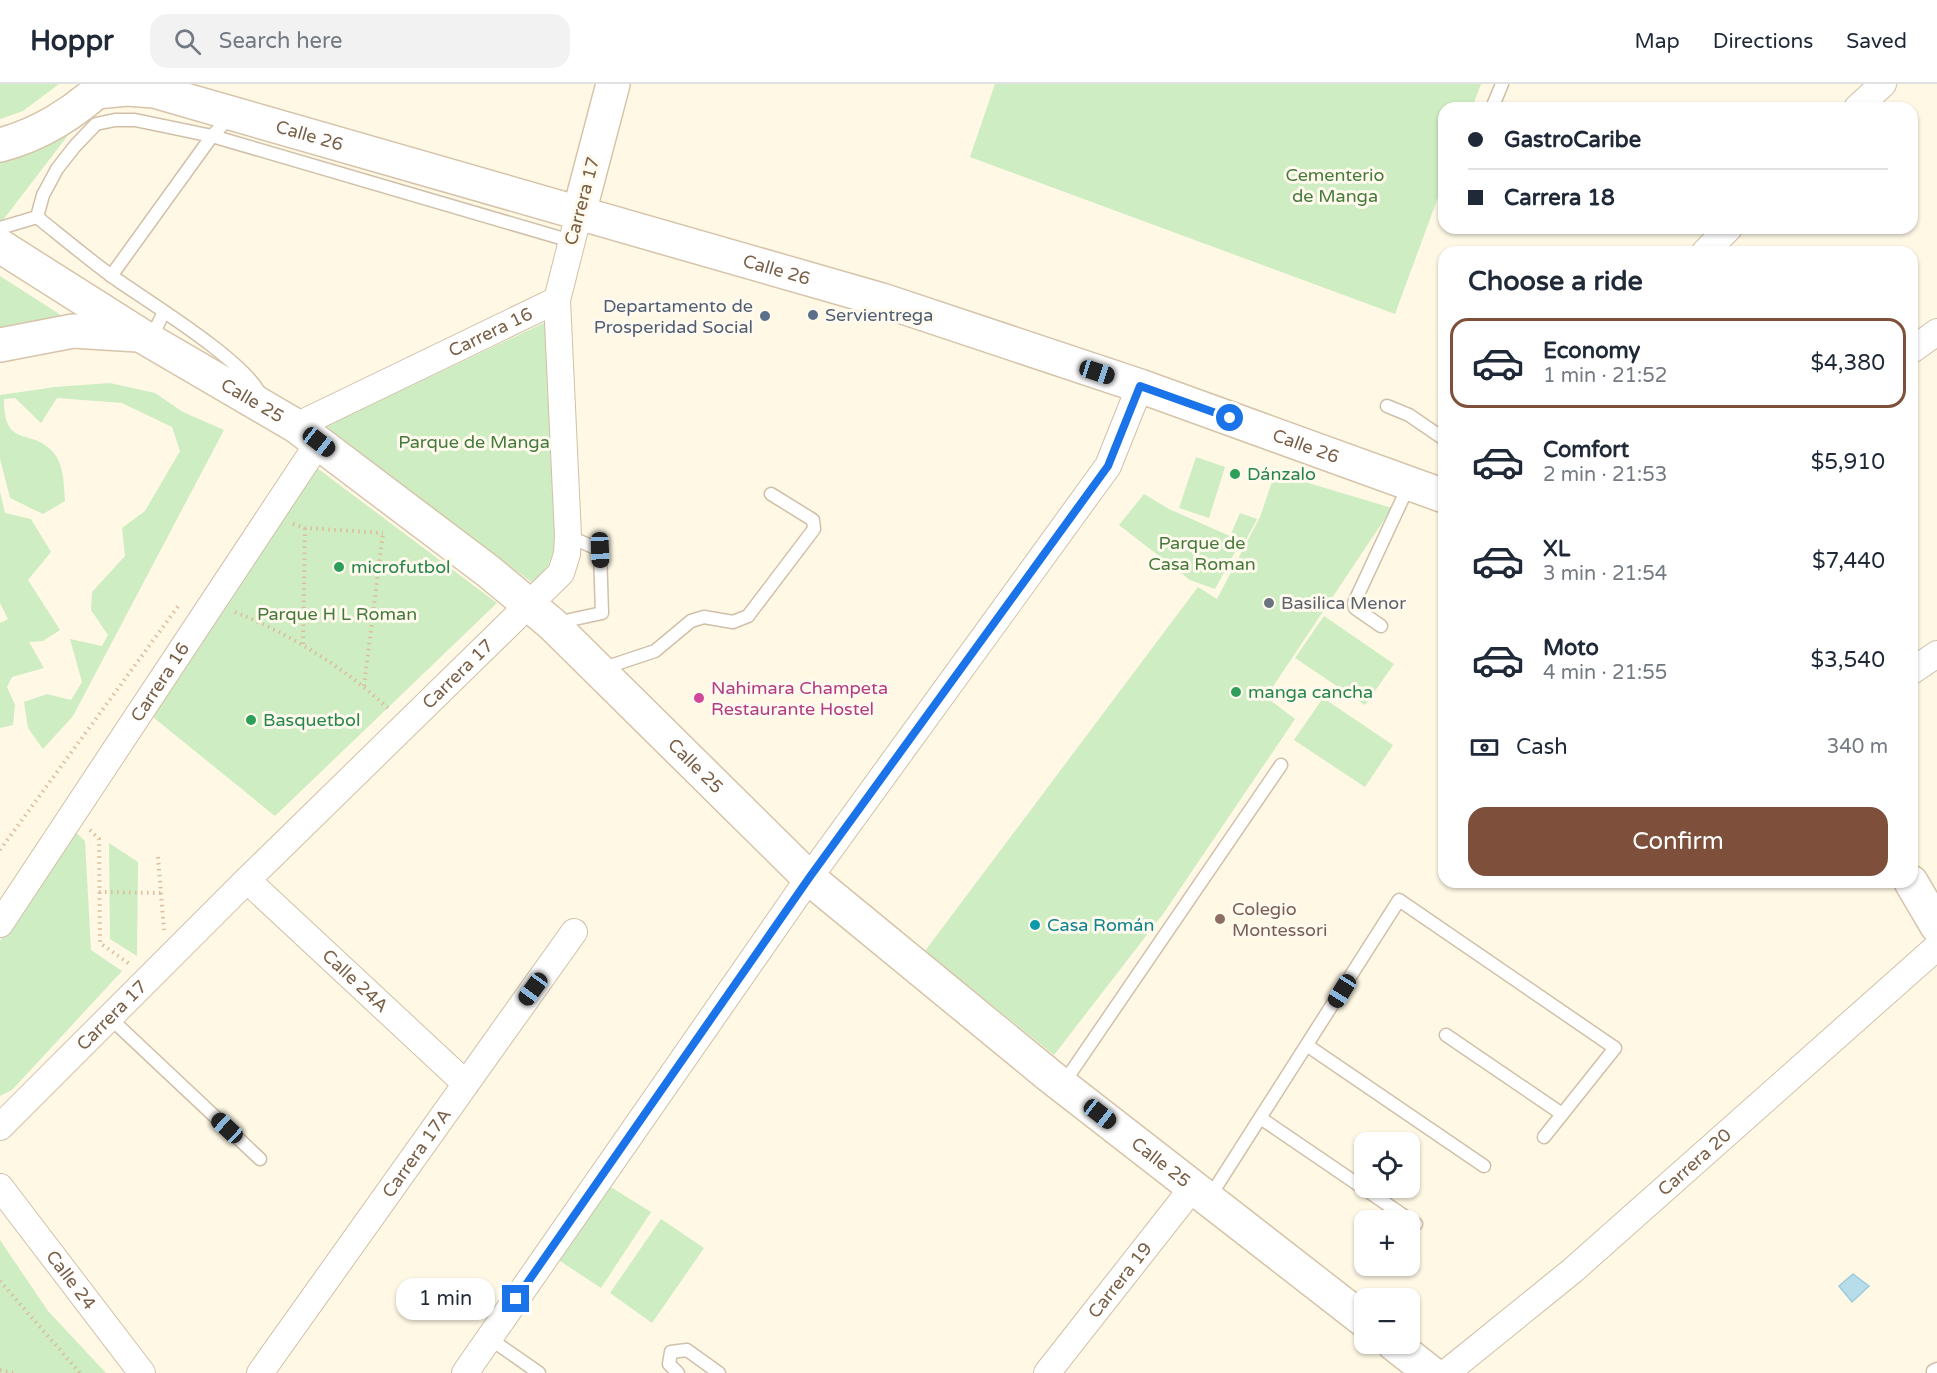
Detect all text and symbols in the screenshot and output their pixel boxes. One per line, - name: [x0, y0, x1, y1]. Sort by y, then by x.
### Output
- search box: [150, 14, 570, 68]
- text: Hoppr: [30, 24, 114, 58]
- icon: search: [171, 25, 204, 58]
- text: Search here: [219, 28, 343, 54]
- text: Map: [1634, 29, 1680, 54]
- text: Directions: [1713, 29, 1813, 54]
- text: Saved: [1846, 29, 1907, 54]
- street label: Calle 26: [273, 116, 346, 156]
- text: GastroCaribe: [1504, 127, 1641, 153]
- street label: Carrera 17: [560, 154, 604, 248]
- park label: Cementerio de Manga: [1285, 164, 1385, 207]
- text: Carrera 18: [1504, 185, 1615, 211]
- street label: Calle 26: [740, 250, 813, 290]
- text: Choose a ride: [1468, 265, 1643, 298]
- place label: Departamento de Prosperidad Social: [594, 295, 753, 338]
- street label: Carrera 16: [445, 302, 536, 362]
- place label: Servientrega: [825, 304, 933, 326]
- marker: Servientrega: [806, 308, 820, 322]
- marker: Departamento de Prosperidad Social: [758, 309, 772, 323]
- icon: car: [1471, 336, 1525, 390]
- text: Economy: [1543, 338, 1640, 364]
- text: $4,380: [1810, 350, 1885, 376]
- car: [1077, 358, 1117, 386]
- text: 1 min · 21:52: [1543, 364, 1667, 388]
- street label: Calle 25: [217, 374, 288, 427]
- route start: [1216, 404, 1243, 431]
- car: [299, 424, 339, 460]
- street label: Calle 26: [1270, 424, 1342, 468]
- park label: Parque de Manga: [398, 431, 550, 453]
- icon: car: [1471, 435, 1525, 489]
- text: Comfort: [1543, 437, 1629, 463]
- text: $5,910: [1811, 449, 1885, 475]
- place label: Dánzalo: [1247, 463, 1316, 485]
- text: 2 min · 21:53: [1543, 463, 1667, 487]
- marker: Dánzalo: [1228, 467, 1242, 481]
- car: [590, 532, 610, 568]
- park label: Parque de Casa Roman: [1148, 532, 1256, 575]
- icon: car: [1471, 534, 1525, 588]
- text: XL: [1543, 536, 1570, 562]
- text: $7,440: [1812, 548, 1885, 574]
- place label: microfutbol: [351, 556, 451, 578]
- marker: microfutbol: [332, 560, 346, 574]
- text: 3 min · 21:54: [1543, 562, 1667, 586]
- place label: Basilica Menor: [1281, 592, 1406, 614]
- marker: Basilica Menor: [1262, 596, 1276, 610]
- park label: Parque H L Roman: [257, 603, 417, 625]
- icon: car: [1471, 633, 1525, 687]
- street label: Carrera 17: [418, 634, 498, 714]
- text: Moto: [1543, 635, 1599, 661]
- street label: Carrera 16: [126, 638, 194, 726]
- text: $3,540: [1810, 647, 1885, 673]
- text: 4 min · 21:55: [1543, 661, 1667, 685]
- place label: Nahimara Champeta Restaurante Hostel: [711, 677, 888, 720]
- place label: manga cancha: [1248, 681, 1373, 703]
- marker: manga cancha: [1229, 685, 1243, 699]
- marker: Nahimara Champeta Restaurante Hostel: [692, 691, 706, 705]
- place label: Basquetbol: [263, 709, 360, 731]
- marker: Basquetbol: [244, 713, 258, 727]
- icon: cash: [1468, 731, 1501, 764]
- street label: Calle 25: [663, 734, 728, 798]
- text: Cash: [1516, 734, 1568, 760]
- text: 340 m: [1827, 735, 1888, 759]
- button: Confirm: [1468, 807, 1888, 876]
- place label: Colegio Montessori: [1232, 898, 1327, 941]
- marker: Colegio Montessori: [1213, 912, 1227, 926]
- place label: Casa Román: [1047, 914, 1154, 936]
- marker: Casa Román: [1028, 918, 1042, 932]
- street label: Calle 24A: [318, 945, 393, 1017]
- car: [515, 969, 551, 1009]
- car: [1325, 971, 1359, 1011]
- street label: Carrera 17: [72, 975, 152, 1055]
- car: [1080, 1096, 1120, 1132]
- street label: Carrera 17A: [377, 1104, 456, 1202]
- car: [208, 1109, 246, 1147]
- street label: Carrera 20: [1653, 1124, 1736, 1201]
- street label: Calle 25: [1127, 1132, 1195, 1192]
- map controls: [1354, 1132, 1420, 1354]
- button: locate: [1354, 1132, 1420, 1198]
- button: +: [1354, 1210, 1420, 1276]
- street label: Carrera 19: [1083, 1238, 1157, 1323]
- street label: Calle 24: [41, 1246, 101, 1314]
- callout: 1 min: [396, 1278, 495, 1320]
- route end: [502, 1285, 529, 1312]
- text: 1 min: [419, 1287, 472, 1311]
- button: −: [1354, 1288, 1420, 1354]

